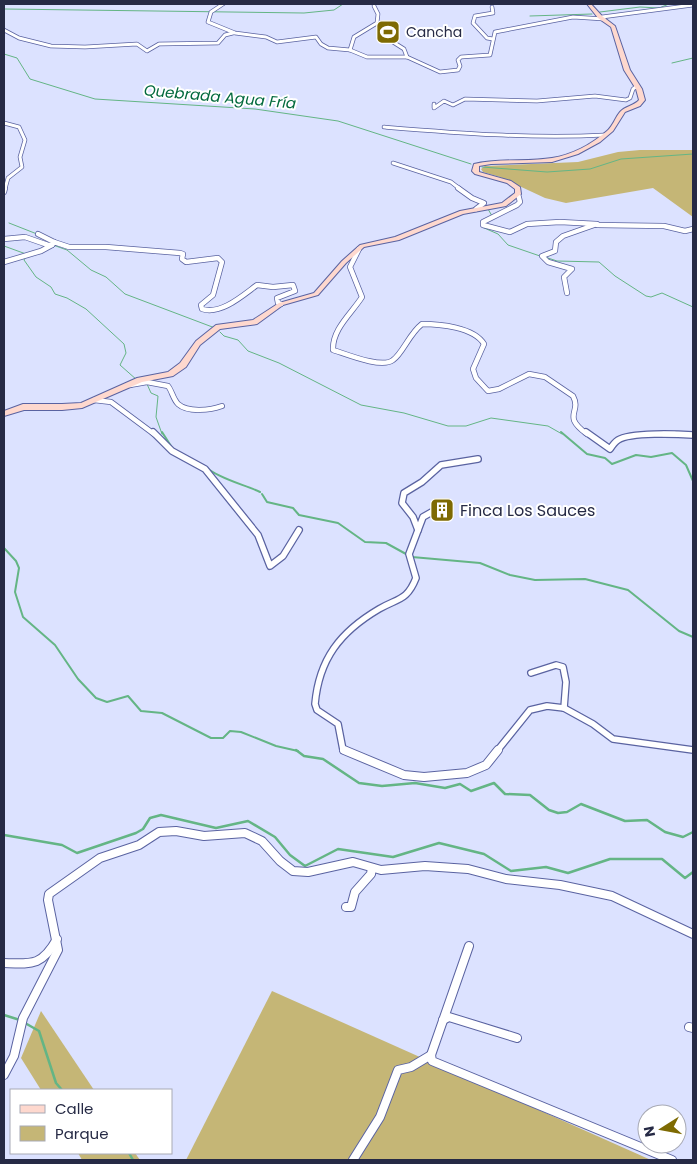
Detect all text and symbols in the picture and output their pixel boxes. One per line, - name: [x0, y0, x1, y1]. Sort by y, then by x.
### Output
- sports icon: Cancha: [375, 19, 401, 45]
- place label: Cancha: [406, 22, 462, 42]
- water label: Quebrada Agua Fría: [143, 79, 297, 114]
- building icon: Finca Los Sauces: [429, 497, 455, 523]
- place label: Finca Los Sauces: [460, 499, 595, 522]
- legend: [10, 1089, 172, 1154]
- text: Calle: [55, 1098, 93, 1119]
- north arrow: [637, 1104, 687, 1154]
- text: Parque: [55, 1123, 108, 1144]
- text: N: [638, 1124, 660, 1139]

